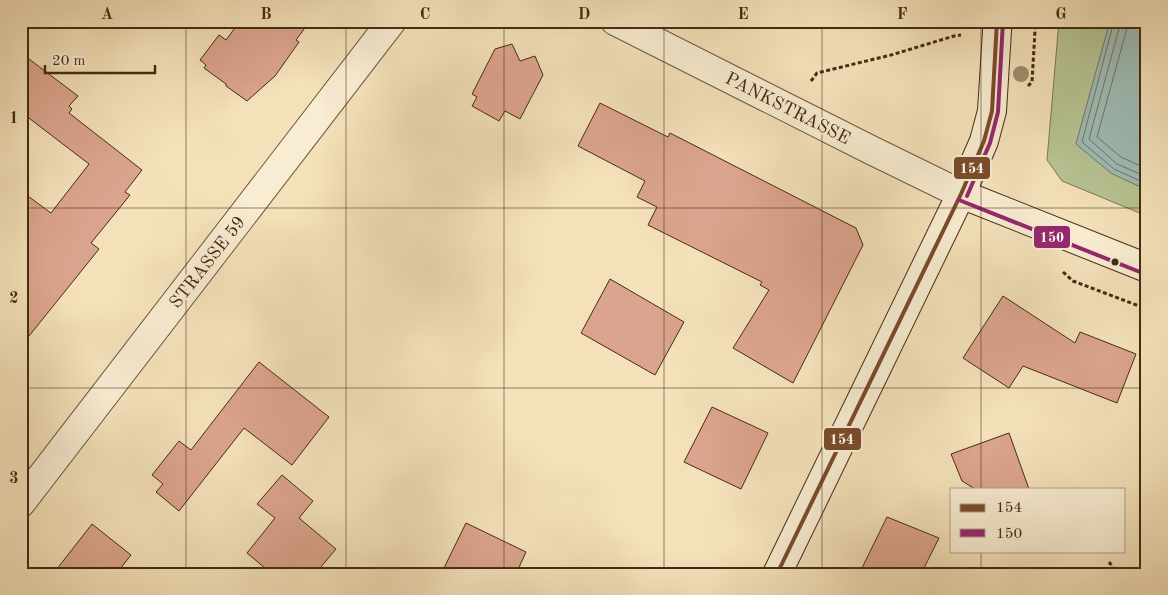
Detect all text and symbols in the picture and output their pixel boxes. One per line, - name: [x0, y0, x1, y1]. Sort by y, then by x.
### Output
- text: A: [101, 7, 113, 23]
- text: B: [260, 7, 272, 23]
- text: C: [420, 7, 430, 23]
- text: D: [578, 7, 590, 23]
- text: E: [737, 7, 749, 23]
- text: F: [897, 7, 908, 23]
- text: G: [1055, 7, 1067, 23]
- scale bar: [45, 42, 155, 74]
- text: 20 m: [52, 54, 86, 69]
- street label: PANKSTRASSE: [722, 70, 853, 148]
- text: 1: [9, 111, 19, 127]
- line badge: 154: [953, 156, 991, 180]
- text: 154: [960, 162, 984, 176]
- street label: STRASSE 59: [166, 213, 249, 312]
- line badge: 150: [1033, 225, 1071, 249]
- text: 150: [1040, 231, 1064, 245]
- unlabelled marker: [1110, 257, 1120, 267]
- text: 2: [9, 291, 19, 307]
- line badge: 154: [823, 427, 862, 451]
- text: 154: [830, 433, 854, 447]
- text: 3: [9, 471, 19, 487]
- legend: [950, 488, 1126, 552]
- text: 154: [996, 501, 1022, 516]
- text: 150: [996, 527, 1022, 542]

